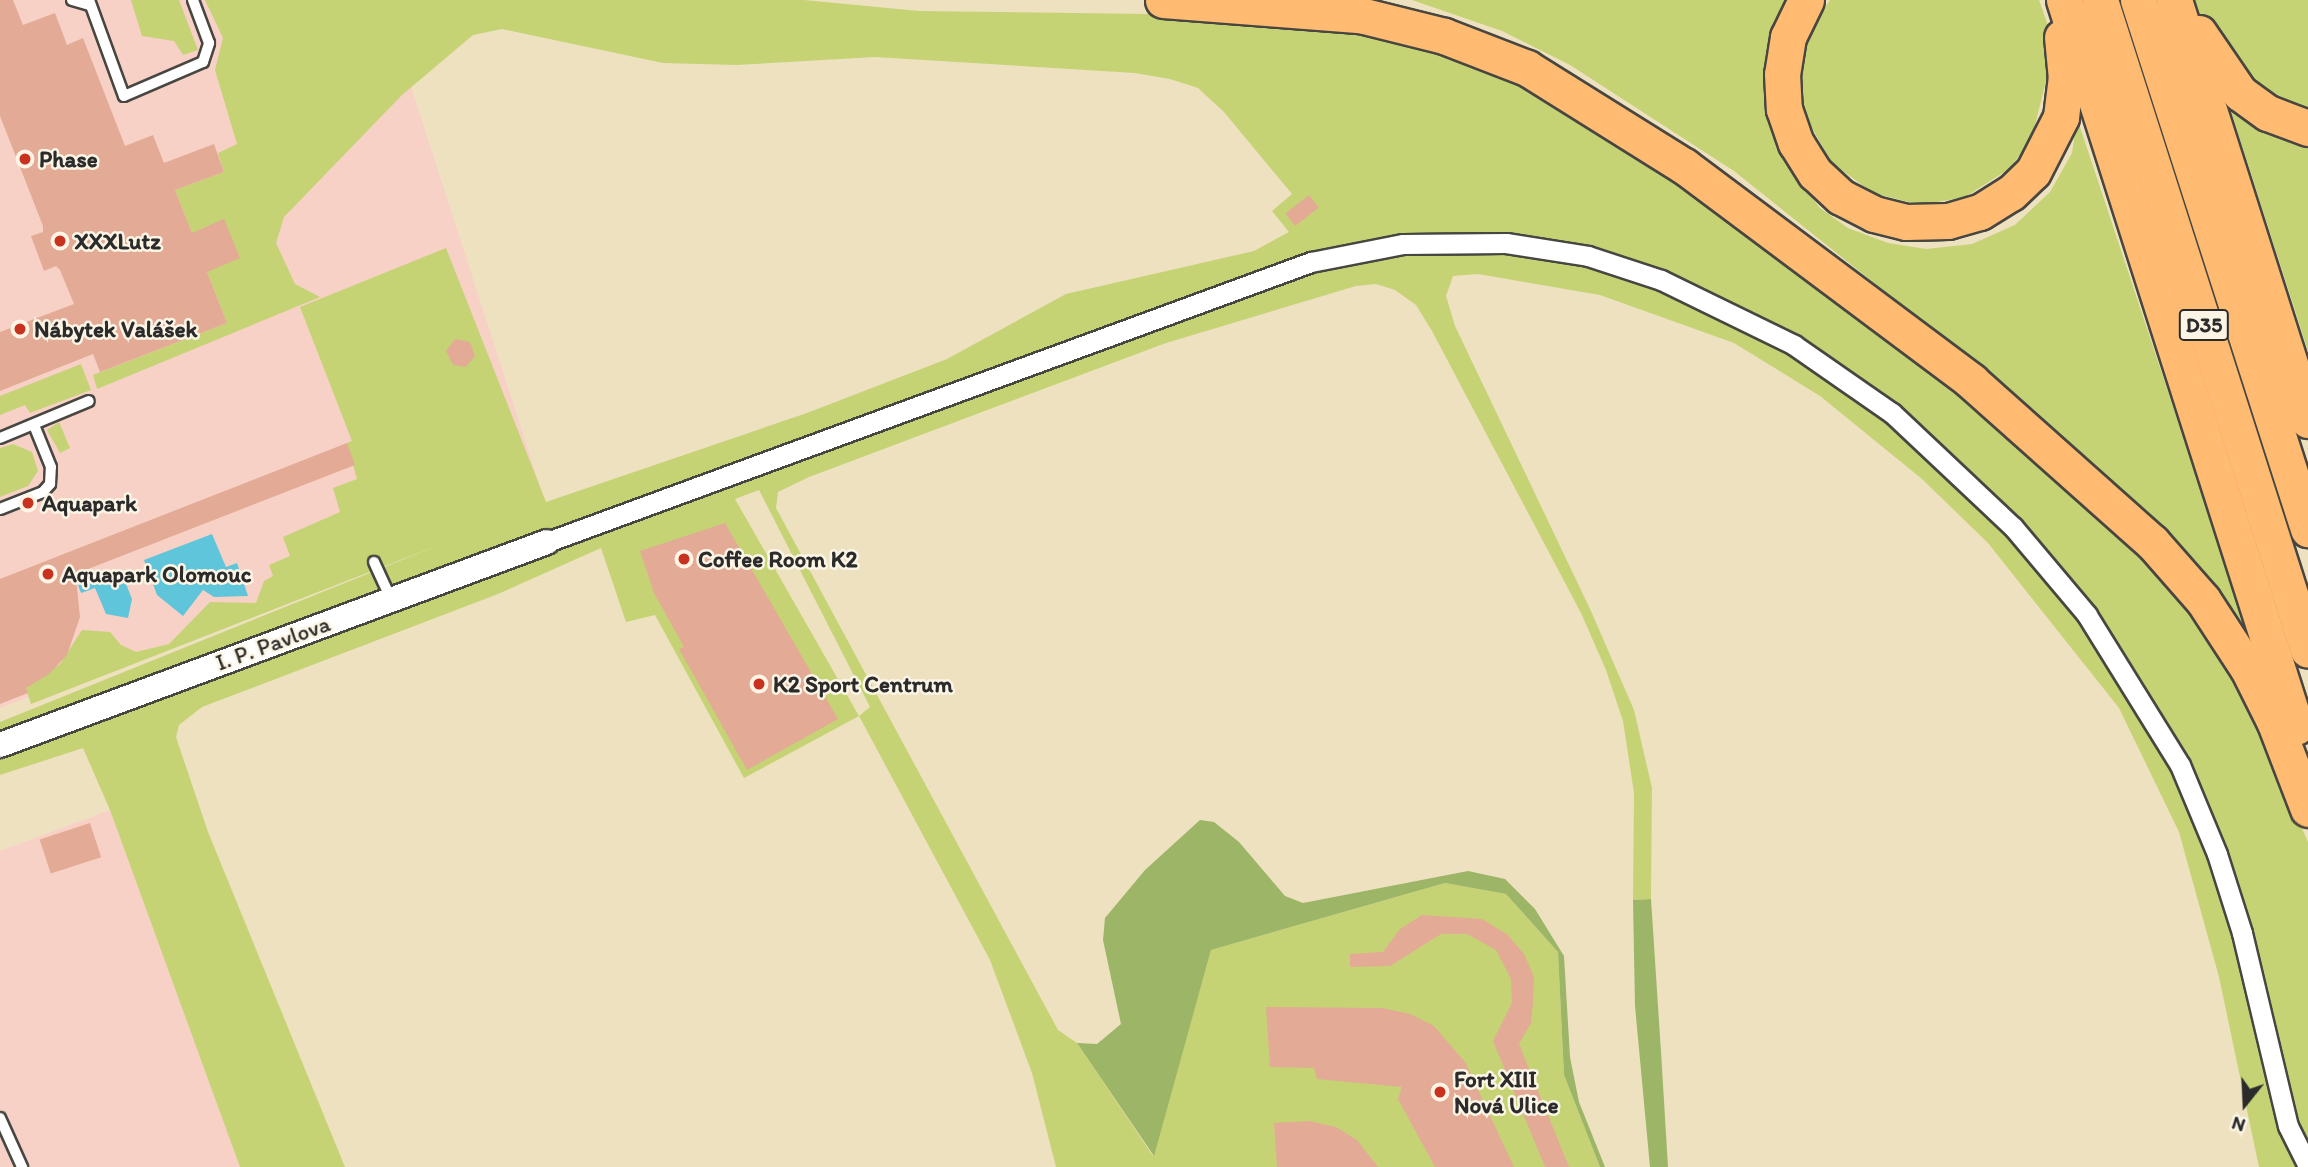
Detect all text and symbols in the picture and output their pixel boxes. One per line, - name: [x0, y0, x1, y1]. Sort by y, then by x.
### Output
- place label: Phase: [39, 145, 98, 173]
- marker: Phase: [17, 151, 33, 167]
- place label: XXXLutz: [74, 227, 161, 255]
- marker: XXXLutz: [52, 233, 68, 249]
- road number: D35: [2178, 308, 2230, 342]
- place label: Nábytek Valášek: [34, 315, 197, 343]
- marker: Nábytek Valášek: [12, 321, 28, 337]
- place label: Aquapark: [42, 489, 137, 517]
- marker: Aquapark: [20, 495, 36, 511]
- place label: Coffee Room K2: [698, 545, 857, 573]
- marker: Coffee Room K2: [676, 551, 692, 567]
- place label: Aquapark Olomouc: [62, 560, 251, 588]
- marker: Aquapark Olomouc: [40, 566, 56, 582]
- street label: I. P. Pavlova: [212, 610, 334, 676]
- place label: K2 Sport Centrum: [773, 670, 953, 698]
- marker: K2 Sport Centrum: [751, 676, 767, 692]
- place label: Fort XIII Nová Ulice: [1454, 1065, 1558, 1119]
- north arrow: [2210, 1069, 2280, 1139]
- marker: Fort XIII Nová Ulice: [1432, 1084, 1448, 1100]
- text: N: [2229, 1112, 2248, 1137]

